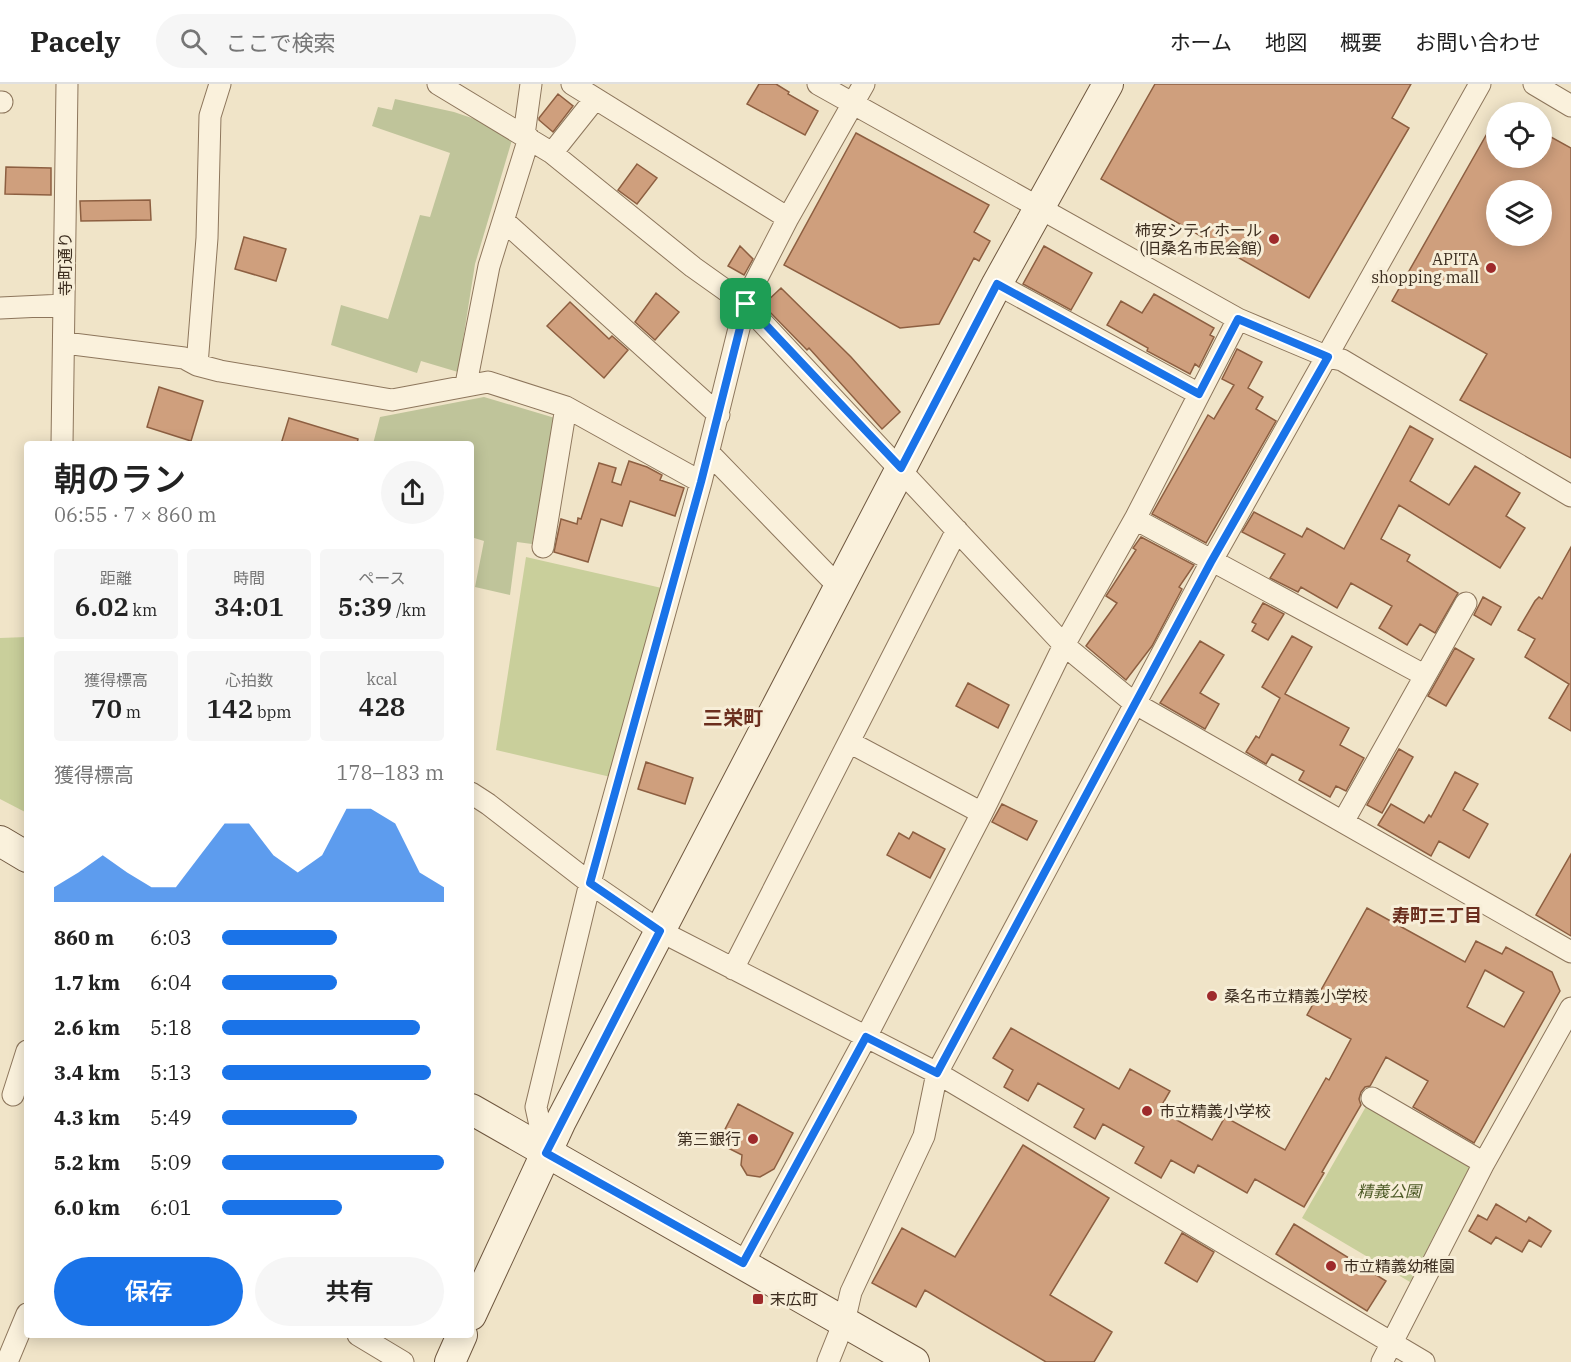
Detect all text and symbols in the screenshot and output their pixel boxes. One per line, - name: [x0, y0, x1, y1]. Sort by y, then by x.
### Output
- search box: [156, 14, 576, 68]
- text: Pacely: [30, 23, 120, 60]
- icon: search: [177, 25, 210, 58]
- text: ここで検索: [225, 28, 335, 57]
- text: ホーム: [1170, 28, 1232, 56]
- text: 地図: [1265, 28, 1307, 56]
- text: 概要: [1340, 28, 1382, 56]
- text: お問い合わせ: [1415, 28, 1541, 56]
- map controls: [1486, 102, 1552, 246]
- button: locate: [1486, 102, 1552, 168]
- button: layers: [1486, 180, 1552, 246]
- place label: 柿安シティホール (旧桑名市民会館): [1135, 220, 1262, 258]
- street label: 寺町通り: [55, 232, 75, 296]
- marker: 柿安シティホール (旧桑名市民会館): [1267, 232, 1281, 246]
- place label: APITA shopping mall: [1371, 249, 1479, 287]
- marker: APITA shopping mall: [1484, 261, 1498, 275]
- pin: [720, 278, 771, 329]
- icon: arrive: [729, 287, 762, 320]
- text: 朝のラン: [54, 457, 186, 500]
- button: share: [381, 461, 444, 524]
- text: 06:55 · 7 × 860 m: [54, 501, 217, 528]
- text: 距離: [100, 568, 132, 588]
- text: 時間: [233, 568, 265, 588]
- text: ペース: [358, 568, 406, 588]
- text: 6.02: [75, 589, 129, 623]
- text: 34:01: [214, 589, 284, 623]
- text: 5:39: [338, 589, 392, 623]
- text: km: [129, 600, 157, 620]
- text: /km: [392, 600, 426, 620]
- text: kcal: [367, 669, 397, 689]
- text: 獲得標高: [84, 670, 148, 690]
- text: 心拍数: [225, 670, 273, 690]
- text: 428: [359, 689, 405, 723]
- text: 70: [91, 691, 122, 725]
- text: 142: [206, 691, 253, 725]
- text: m: [122, 702, 141, 722]
- text: bpm: [253, 702, 292, 722]
- district label: 三栄町: [703, 704, 763, 731]
- text: 178–183 m: [337, 759, 444, 786]
- text: 獲得標高: [54, 761, 134, 788]
- district label: 寿町三丁目: [1392, 904, 1482, 927]
- text: 860 m: [54, 924, 114, 951]
- text: 6:03: [150, 924, 192, 951]
- text: 1.7 km: [54, 969, 120, 996]
- text: 6:04: [150, 969, 192, 996]
- place label: 桑名市立精義小学校: [1224, 986, 1368, 1006]
- marker: 桑名市立精義小学校: [1205, 989, 1219, 1003]
- text: 2.6 km: [54, 1014, 120, 1041]
- text: 5:18: [150, 1014, 192, 1041]
- text: 3.4 km: [54, 1059, 120, 1086]
- text: 5:13: [150, 1059, 192, 1086]
- place label: 市立精義小学校: [1159, 1101, 1271, 1121]
- text: 4.3 km: [54, 1104, 120, 1131]
- text: 5:49: [150, 1104, 192, 1131]
- marker: 市立精義小学校: [1140, 1104, 1154, 1118]
- place label: 第三銀行: [677, 1129, 741, 1149]
- marker: 第三銀行: [746, 1132, 760, 1146]
- text: 5.2 km: [54, 1149, 120, 1176]
- text: 5:09: [150, 1149, 192, 1176]
- park label: 精義公園: [1357, 1181, 1423, 1201]
- text: 6.0 km: [54, 1194, 120, 1221]
- text: 6:01: [150, 1194, 192, 1221]
- place label: 市立精義幼稚園: [1343, 1256, 1455, 1276]
- button: 保存: [54, 1257, 243, 1326]
- button: 共有: [255, 1257, 444, 1326]
- marker: 市立精義幼稚園: [1324, 1259, 1338, 1273]
- place label: 末広町: [770, 1289, 818, 1309]
- marker: 末広町: [751, 1292, 765, 1306]

